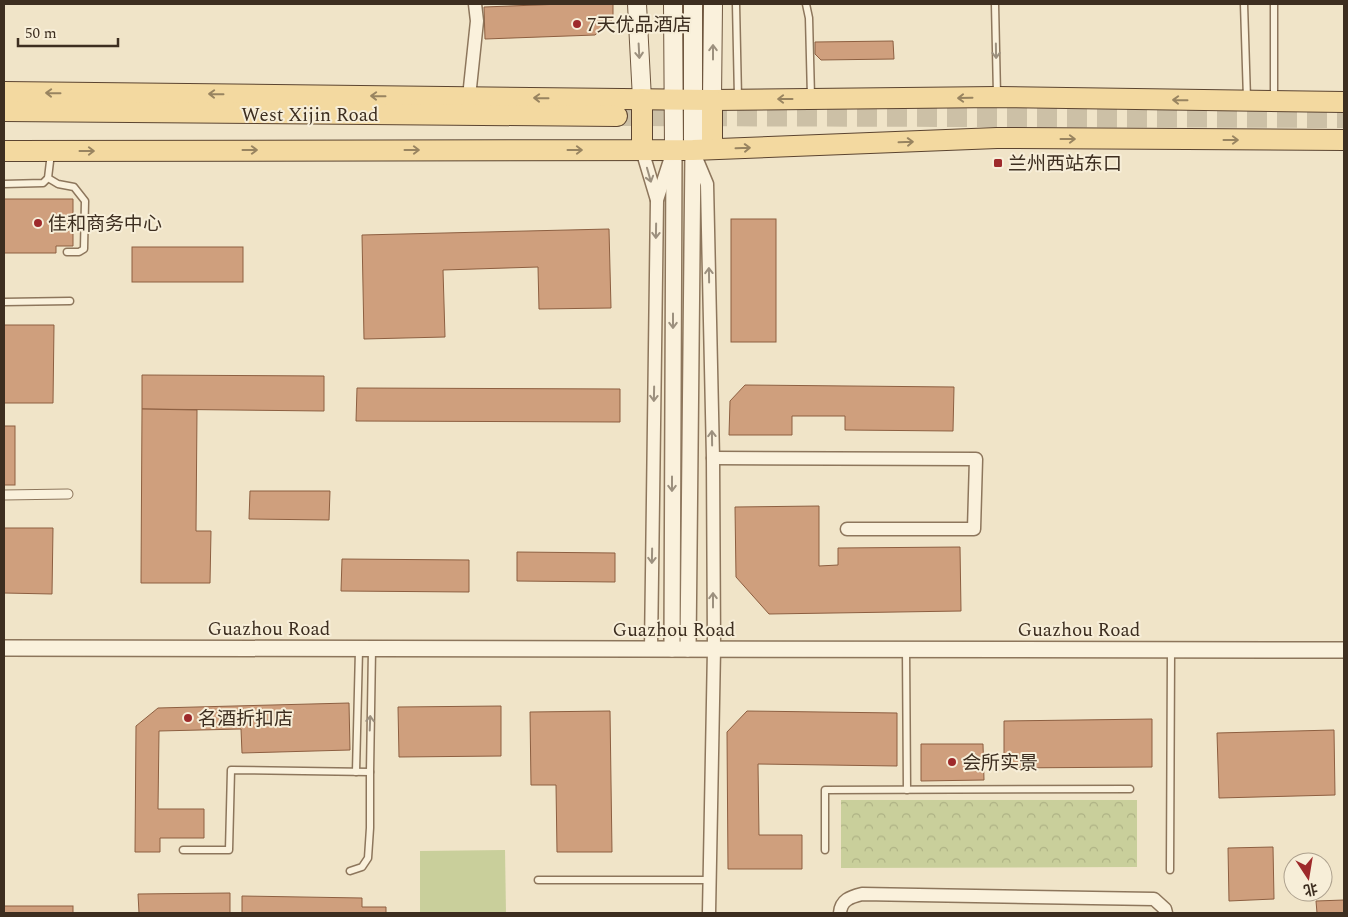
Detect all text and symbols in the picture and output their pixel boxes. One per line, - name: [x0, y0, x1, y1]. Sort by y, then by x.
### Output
- place label: 7天优品酒店: [587, 11, 692, 40]
- scale bar: [18, 15, 118, 47]
- marker: 7天优品酒店: [571, 18, 583, 30]
- text: 50 m: [25, 22, 57, 45]
- one-way arrow: [991, 42, 1001, 58]
- one-way arrow: [635, 43, 644, 59]
- one-way arrow: [708, 44, 718, 60]
- one-way arrow: [45, 88, 62, 98]
- one-way arrow: [208, 89, 224, 99]
- one-way arrow: [370, 91, 386, 101]
- one-way arrow: [533, 93, 549, 103]
- one-way arrow: [958, 93, 974, 103]
- one-way arrow: [778, 94, 794, 104]
- one-way arrow: [1173, 95, 1189, 105]
- street label: West Xijin Road: [241, 101, 379, 130]
- one-way arrow: [1060, 134, 1076, 144]
- one-way arrow: [1222, 135, 1238, 145]
- one-way arrow: [897, 137, 913, 146]
- one-way arrow: [734, 143, 751, 153]
- one-way arrow: [242, 145, 258, 155]
- one-way arrow: [404, 145, 420, 155]
- one-way arrow: [566, 145, 583, 155]
- one-way arrow: [79, 146, 95, 156]
- place label: 兰州西站东口: [1008, 150, 1122, 179]
- marker: 兰州西站东口: [992, 157, 1004, 169]
- one-way arrow: [645, 167, 655, 183]
- place label: 佳和商务中心: [48, 210, 162, 239]
- marker: 佳和商务中心: [32, 217, 44, 229]
- one-way arrow: [651, 222, 661, 239]
- one-way arrow: [704, 267, 714, 284]
- one-way arrow: [668, 313, 678, 329]
- one-way arrow: [649, 385, 659, 401]
- one-way arrow: [707, 430, 717, 446]
- one-way arrow: [667, 476, 677, 492]
- one-way arrow: [647, 548, 657, 564]
- one-way arrow: [708, 592, 718, 608]
- street label: Guazhou Road: [208, 615, 330, 644]
- street label: Guazhou Road: [613, 616, 735, 645]
- street label: Guazhou Road: [1018, 616, 1140, 645]
- place label: 名酒折扣店: [198, 705, 293, 734]
- marker: 名酒折扣店: [182, 712, 194, 724]
- one-way arrow: [366, 716, 375, 732]
- place label: 会所实景: [962, 749, 1038, 778]
- marker: 会所实景: [946, 756, 958, 768]
- north arrow: [1283, 852, 1333, 902]
- text: 北: [1302, 878, 1320, 901]

